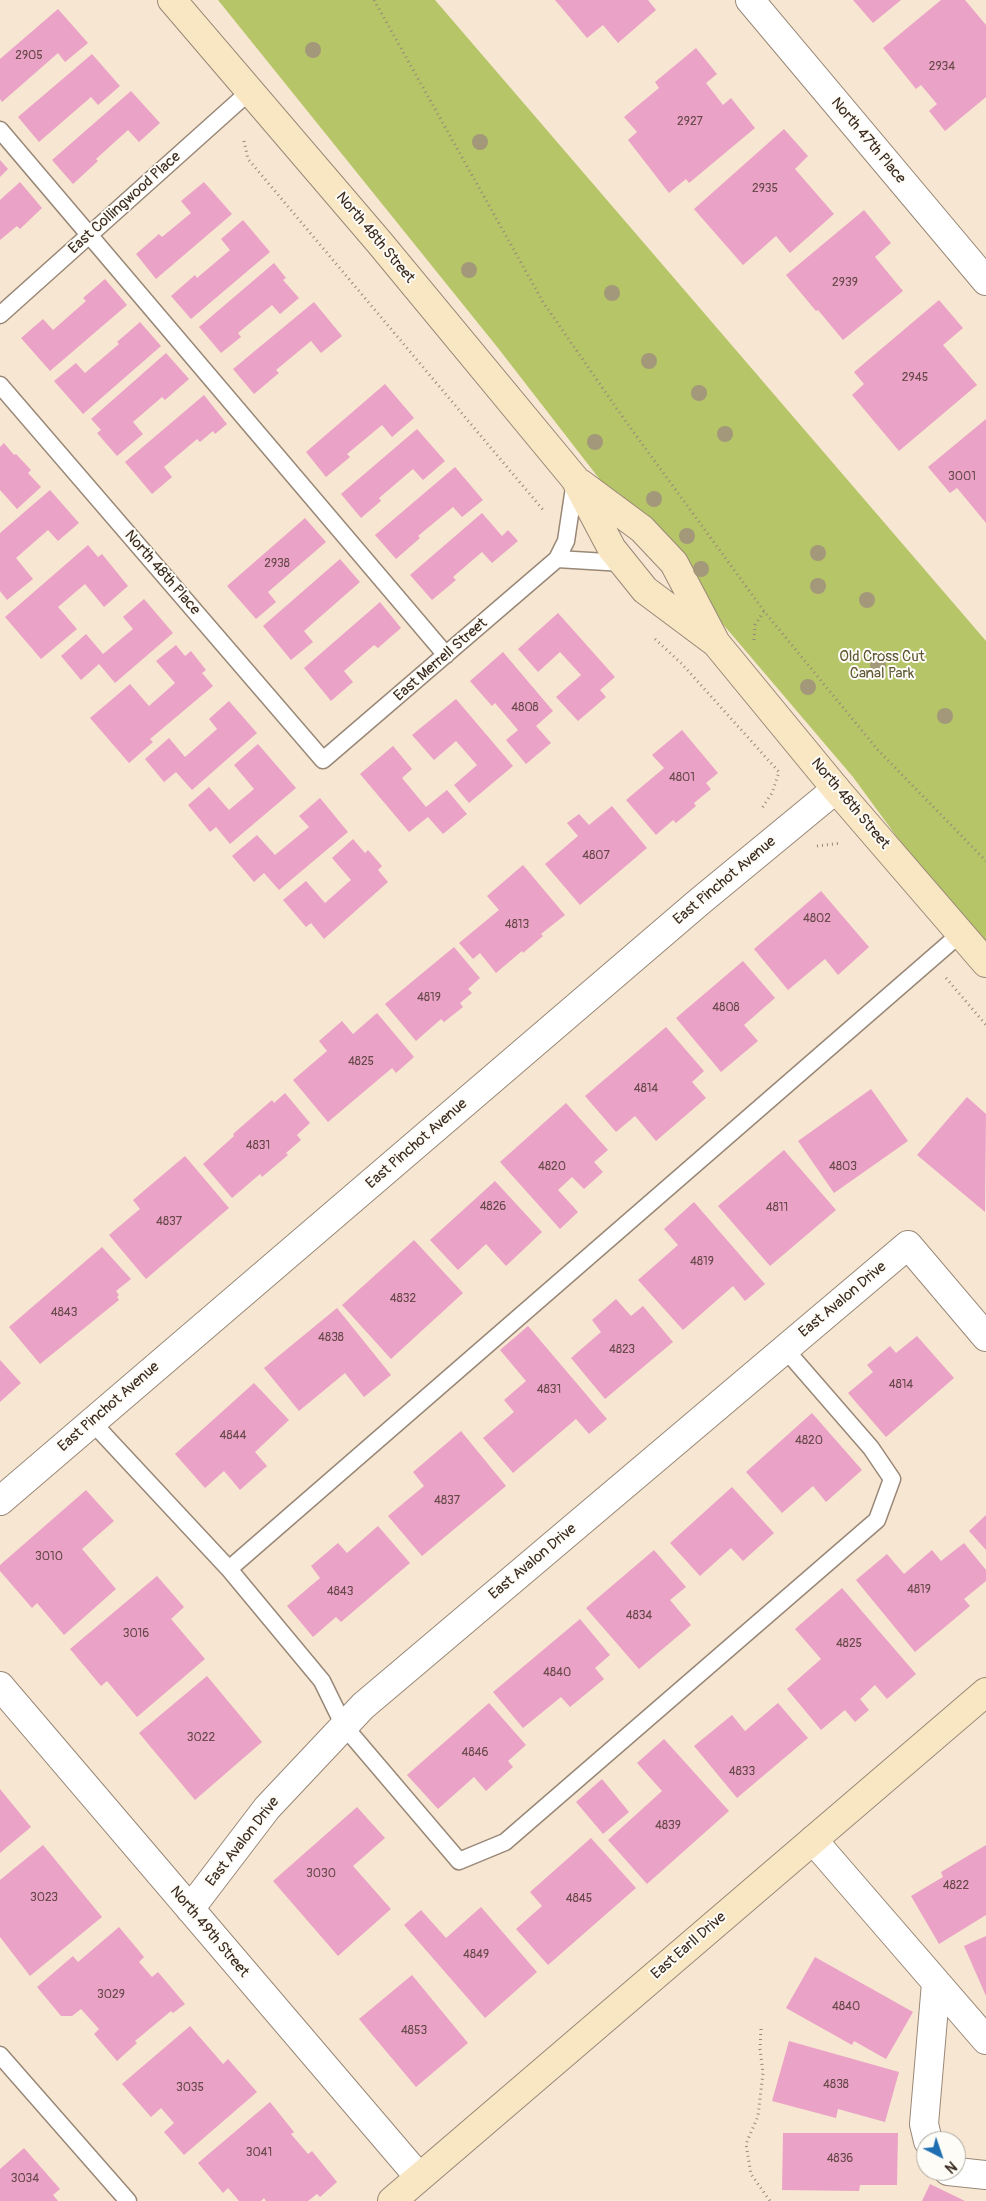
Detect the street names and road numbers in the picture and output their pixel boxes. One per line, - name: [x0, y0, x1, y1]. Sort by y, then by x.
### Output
- street label: North 47th Place: [827, 94, 909, 188]
- street label: East Collingwood Place: [65, 148, 185, 258]
- street label: North 48th Street: [332, 189, 418, 287]
- street label: North 48th Place: [120, 527, 204, 619]
- street label: East Merrell Street: [391, 615, 491, 705]
- street label: North 48th Street: [807, 755, 893, 853]
- street label: East Pinchot Avenue: [670, 833, 780, 929]
- street label: East Pinchot Avenue: [363, 1095, 471, 1193]
- street label: East Avalon Drive: [796, 1258, 890, 1342]
- street label: East Pinchot Avenue: [55, 1358, 163, 1456]
- street label: East Avalon Drive: [486, 1520, 580, 1604]
- street label: East Avalon Drive: [202, 1794, 284, 1890]
- street label: North 49th Street: [166, 1883, 252, 1981]
- street label: East Earll Drive: [648, 1909, 730, 1983]

